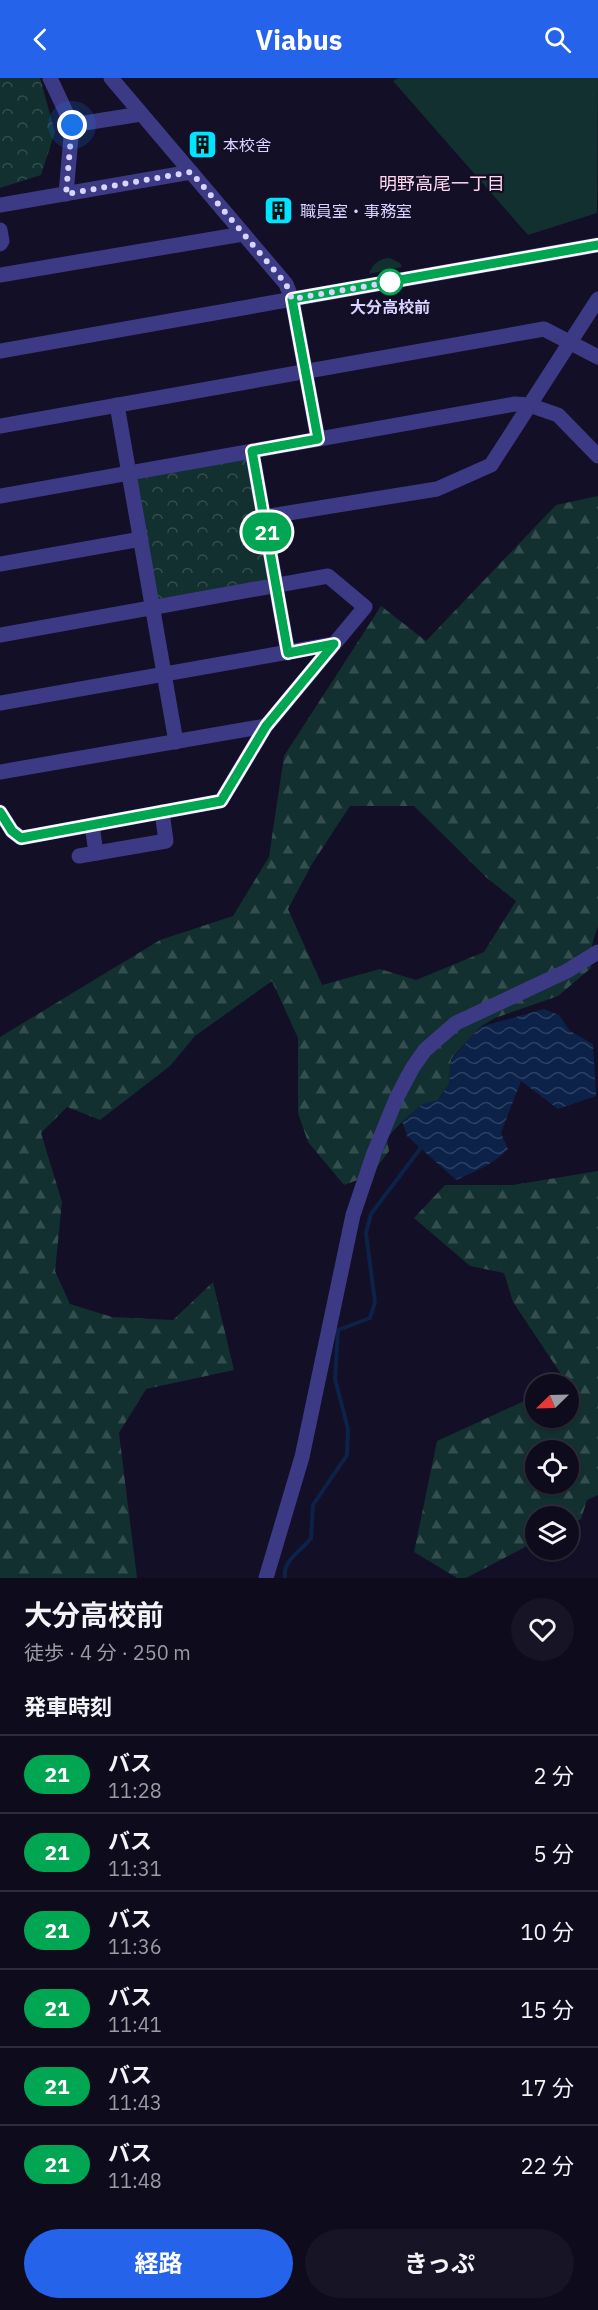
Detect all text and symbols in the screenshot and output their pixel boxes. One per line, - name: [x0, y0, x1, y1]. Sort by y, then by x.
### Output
- text: Viabus: [256, 22, 342, 57]
- icon: back: [24, 23, 57, 56]
- icon: search: [541, 23, 574, 56]
- your location: [57, 110, 87, 140]
- building icon: 本校舎: [186, 129, 218, 161]
- place label: 本校舎: [223, 135, 271, 155]
- district label: 明野高尾一丁目: [379, 172, 505, 195]
- building icon: 職員室・事務室: [263, 195, 295, 227]
- place label: 職員室・事務室: [300, 201, 412, 221]
- marker: 大分高校前: [377, 269, 403, 295]
- place label: 大分高校前: [350, 297, 430, 317]
- line badge: 21: [240, 512, 294, 552]
- text: 21: [254, 518, 280, 546]
- north arrow: [525, 1374, 579, 1428]
- map controls: [525, 1374, 579, 1560]
- button: locate: [525, 1440, 579, 1494]
- button: layers: [525, 1506, 579, 1560]
- text: 大分高校前: [24, 1596, 164, 1633]
- button: heart: [511, 1598, 574, 1661]
- text: 徒歩 · 4 分 · 250 m: [24, 1639, 191, 1666]
- text: 発車時刻: [24, 1692, 112, 1721]
- text: バス: [108, 1748, 152, 1777]
- text: 21: [44, 1760, 70, 1788]
- text: 2 分: [534, 1761, 574, 1790]
- text: 11:28: [108, 1777, 162, 1804]
- text: バス: [108, 1826, 152, 1855]
- text: 21: [44, 1838, 70, 1866]
- text: 5 分: [534, 1839, 574, 1868]
- text: 11:31: [108, 1855, 162, 1882]
- text: バス: [108, 1904, 152, 1933]
- text: 21: [44, 1916, 70, 1944]
- text: 10 分: [520, 1917, 574, 1946]
- text: 11:36: [108, 1933, 162, 1960]
- text: バス: [108, 1982, 152, 2011]
- text: 21: [44, 1994, 70, 2022]
- text: 15 分: [520, 1995, 574, 2024]
- text: 11:41: [108, 2011, 162, 2038]
- text: バス: [108, 2060, 152, 2089]
- text: 21: [44, 2072, 70, 2100]
- text: 17 分: [520, 2073, 574, 2102]
- text: 11:43: [108, 2089, 162, 2116]
- text: バス: [108, 2138, 152, 2167]
- text: 21: [44, 2150, 70, 2178]
- text: 22 分: [520, 2151, 574, 2180]
- text: 11:48: [108, 2167, 162, 2194]
- button: 経路: [24, 2229, 293, 2298]
- button: きっぷ: [305, 2229, 574, 2298]

